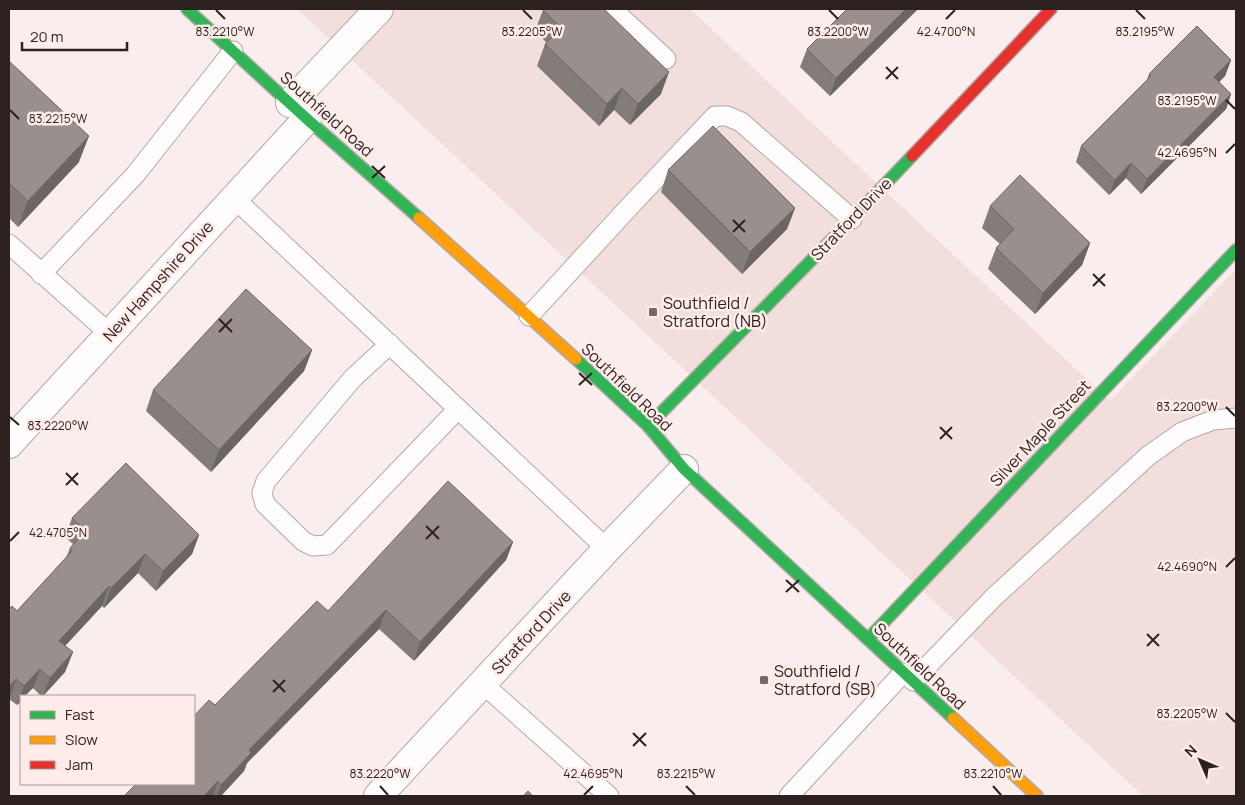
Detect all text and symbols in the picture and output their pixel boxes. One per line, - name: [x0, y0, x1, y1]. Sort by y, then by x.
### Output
- scale bar: [22, 20, 128, 52]
- text: 83.2210°W: [196, 23, 255, 40]
- text: 83.2205°W: [501, 23, 563, 40]
- text: 83.2200°W: [807, 23, 870, 40]
- text: 42.4700°N: [917, 23, 975, 40]
- text: 83.2195°W: [1115, 23, 1175, 40]
- text: 20 m: [30, 26, 63, 47]
- street label: Southfield Road: [276, 66, 378, 162]
- text: 83.2195°W: [1157, 92, 1217, 109]
- text: 83.2215°W: [29, 110, 88, 127]
- text: 42.4695°N: [1157, 144, 1217, 161]
- street label: Stratford Drive: [806, 173, 896, 265]
- street label: New Hampshire Drive: [98, 216, 218, 346]
- place label: Southfield / Stratford (NB): [663, 292, 768, 332]
- marker: Southfield / Stratford (NB): [647, 306, 659, 318]
- street label: Southfield Road: [577, 338, 677, 436]
- street label: Silver Maple Street: [985, 375, 1095, 491]
- text: 83.2200°W: [1156, 398, 1219, 415]
- text: 83.2220°W: [27, 417, 89, 434]
- text: 42.4705°N: [29, 524, 87, 541]
- text: 42.4690°N: [1157, 558, 1217, 575]
- street label: Stratford Drive: [486, 585, 576, 679]
- street label: Southfield Road: [869, 618, 971, 714]
- place label: Southfield / Stratford (SB): [774, 660, 877, 700]
- marker: Southfield / Stratford (SB): [758, 674, 770, 686]
- legend: [20, 695, 195, 785]
- text: Fast: [65, 704, 94, 725]
- text: 83.2205°W: [1156, 705, 1218, 722]
- text: Slow: [65, 729, 98, 750]
- north arrow: [1175, 735, 1225, 785]
- text: N: [1180, 740, 1201, 761]
- text: Jam: [65, 754, 93, 775]
- text: 83.2220°W: [349, 765, 411, 782]
- text: 42.4695°N: [563, 765, 623, 782]
- text: 83.2215°W: [657, 765, 716, 782]
- text: 83.2210°W: [964, 765, 1023, 782]

